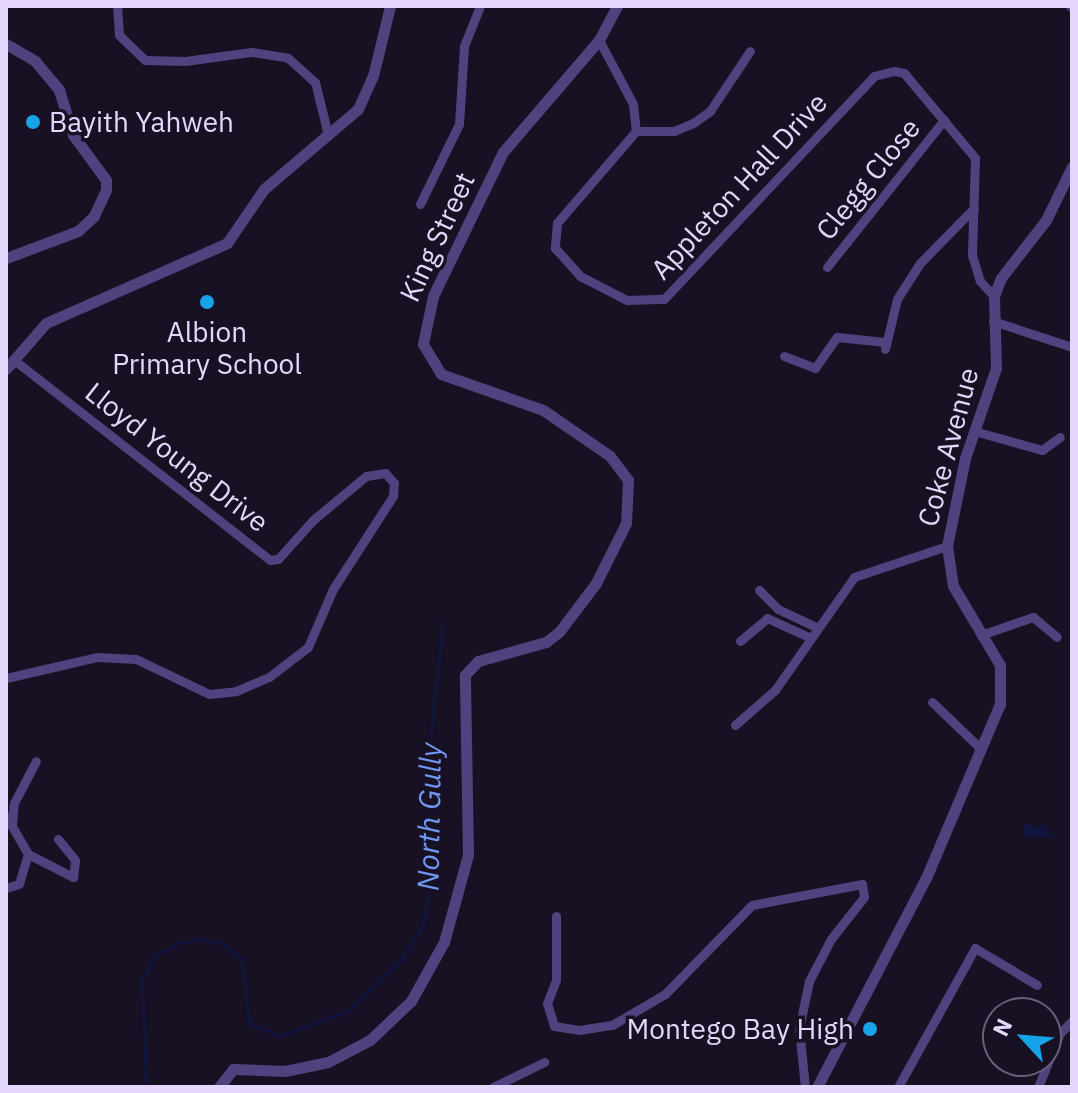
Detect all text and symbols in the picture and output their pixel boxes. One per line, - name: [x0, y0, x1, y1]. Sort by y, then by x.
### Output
- street label: Appleton Hall Drive: [644, 86, 834, 286]
- place label: Bayith Yahweh: [49, 105, 234, 139]
- street label: Clegg Close: [809, 112, 927, 246]
- marker: Bayith Yahweh: [24, 113, 42, 131]
- street label: King Street: [392, 167, 482, 307]
- marker: Albion Primary School: [198, 293, 216, 311]
- place label: Albion Primary School: [112, 315, 302, 381]
- street label: Coke Avenue: [911, 364, 985, 530]
- street label: Lloyd Young Drive: [79, 375, 275, 539]
- water label: North Gully: [410, 743, 448, 891]
- north arrow: [982, 997, 1062, 1077]
- place label: Montego Bay High: [627, 1012, 854, 1046]
- text: N: [985, 1014, 1018, 1041]
- marker: Montego Bay High: [861, 1020, 879, 1038]

